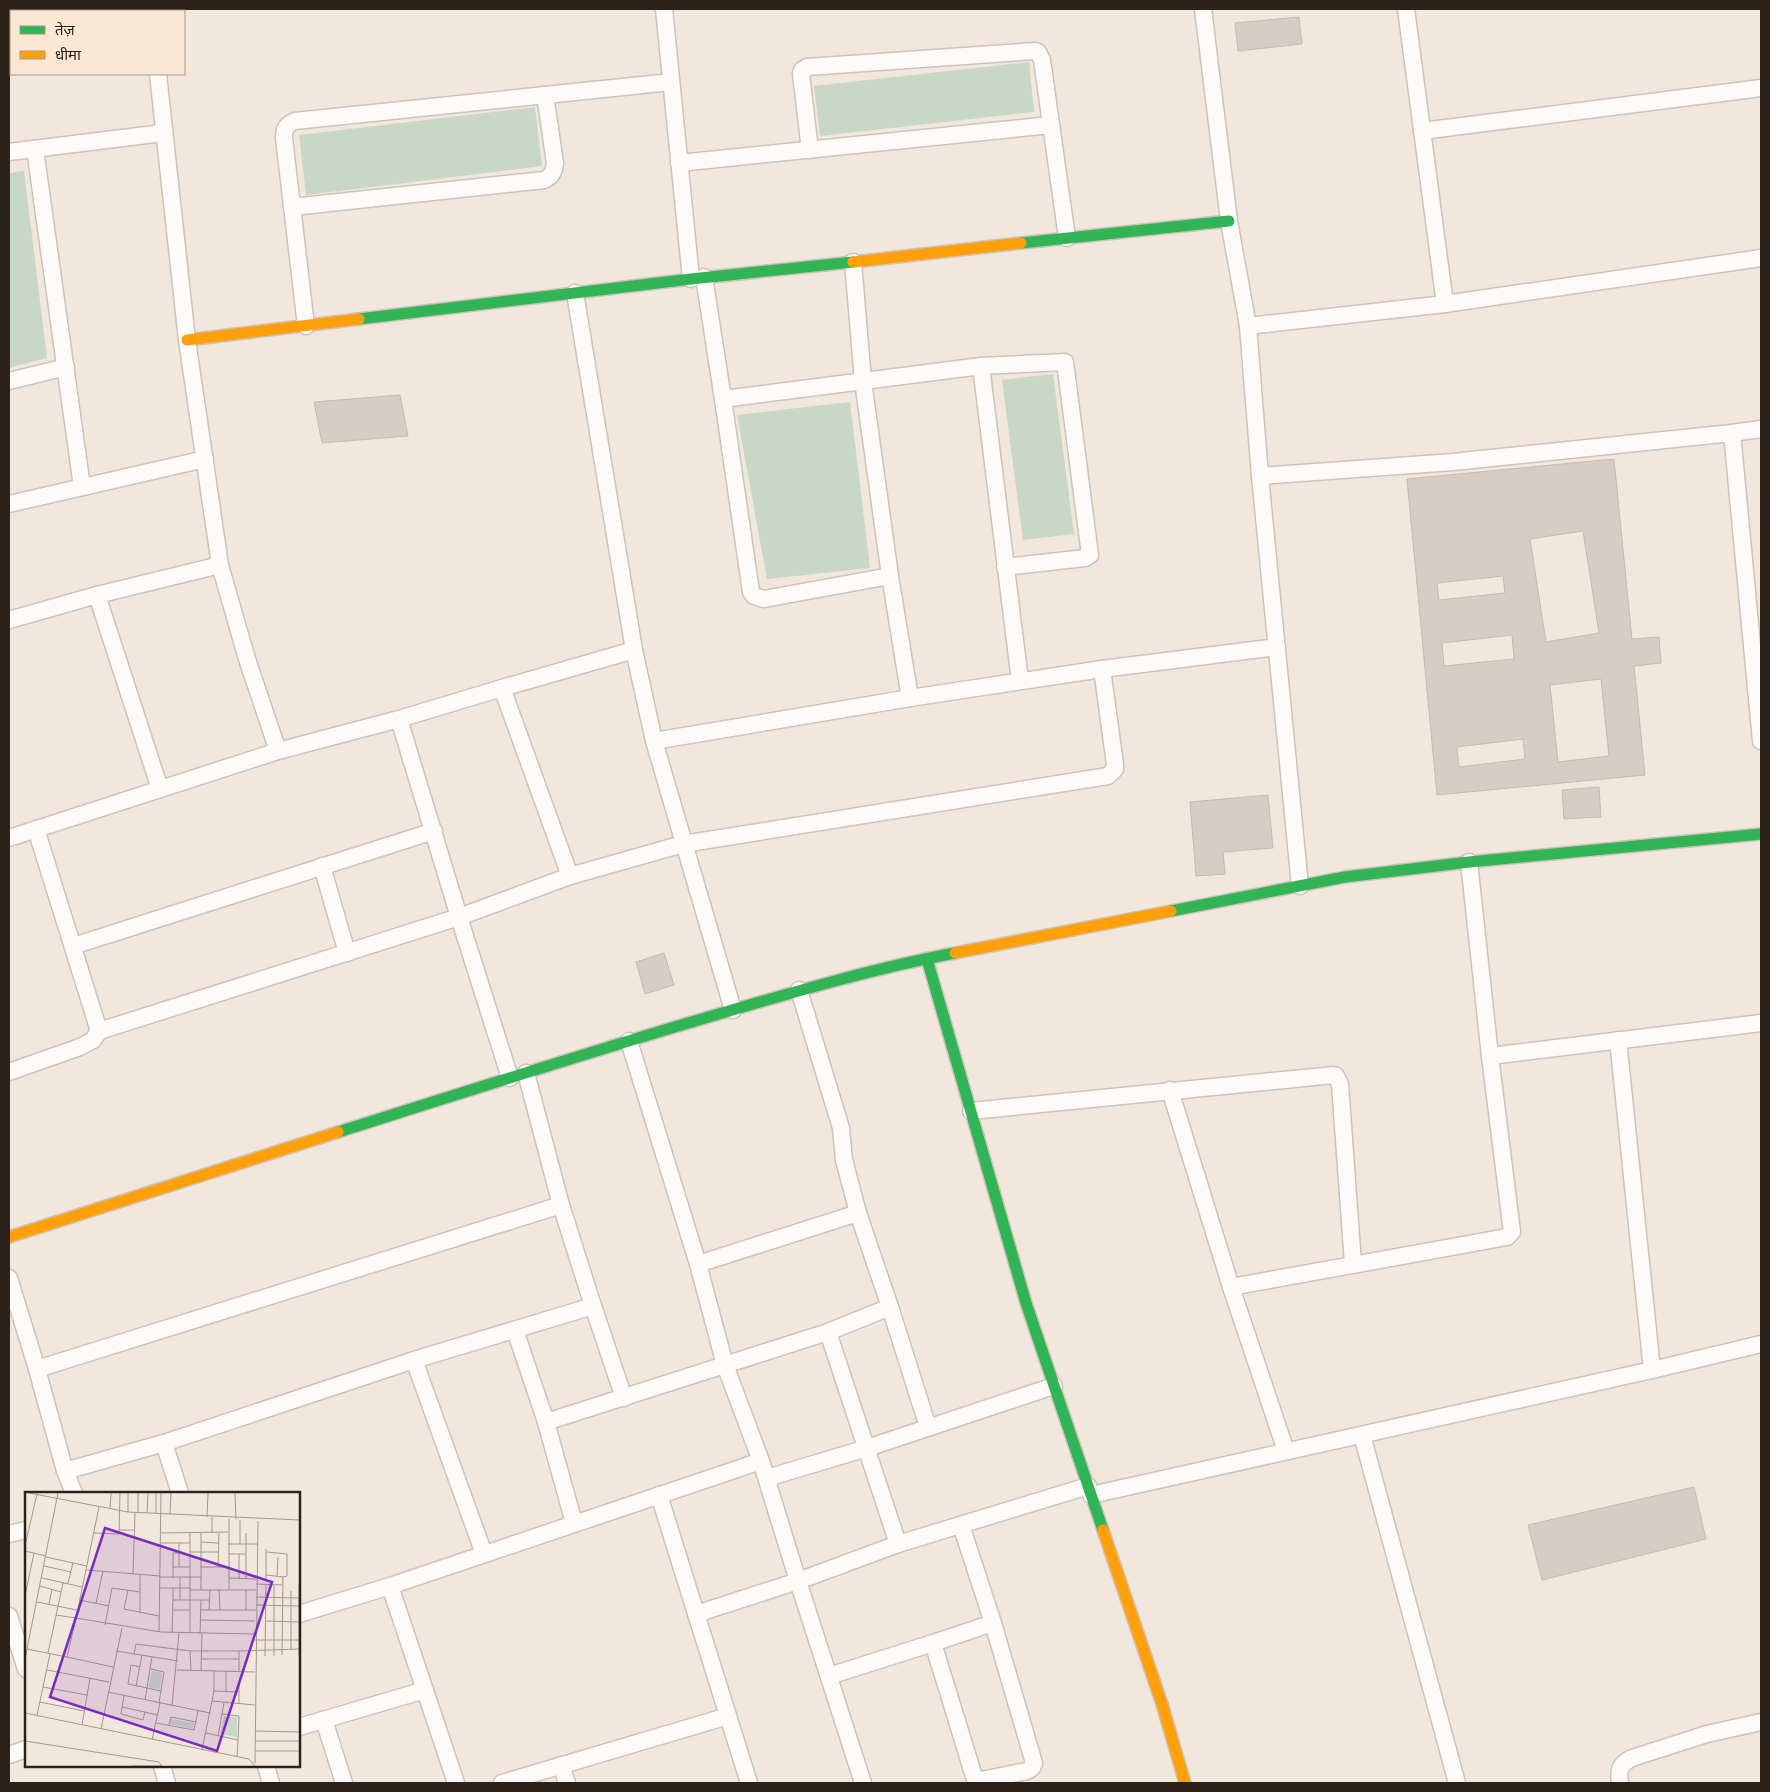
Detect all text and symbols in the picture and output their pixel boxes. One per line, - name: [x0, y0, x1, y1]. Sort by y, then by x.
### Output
- legend: [10, 10, 185, 75]
- text: तेज़: [55, 20, 76, 39]
- text: धीमा: [55, 45, 82, 64]
- inset map: [25, 1492, 300, 1767]

